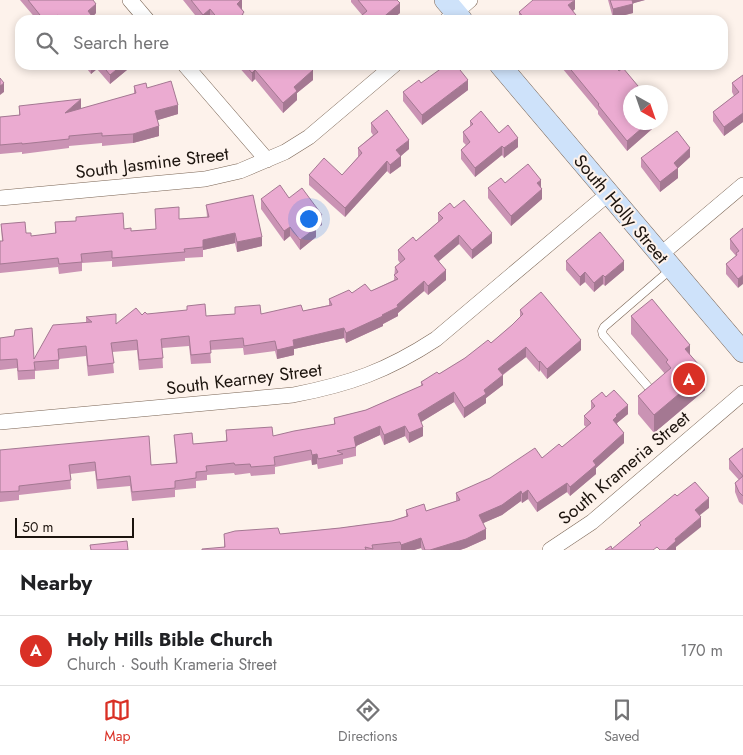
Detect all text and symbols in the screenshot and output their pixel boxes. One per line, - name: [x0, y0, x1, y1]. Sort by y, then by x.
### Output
- search box: [15, 15, 728, 70]
- icon: search: [33, 29, 61, 57]
- text: Search here: [73, 29, 169, 56]
- north arrow: [623, 85, 668, 130]
- street label: South Jasmine Street: [74, 141, 231, 185]
- street label: South Holly Street: [567, 149, 675, 270]
- your location: [296, 206, 322, 232]
- street label: South Kearney Street: [165, 356, 324, 401]
- pin: A: [673, 360, 705, 398]
- street label: South Krameria Street: [553, 405, 696, 531]
- scale bar: [15, 515, 134, 538]
- text: 50 m: [22, 517, 53, 537]
- text: Nearby: [20, 568, 92, 598]
- text: Holy Hills Bible Church: [67, 626, 273, 653]
- text: A: [30, 639, 42, 662]
- text: 170 m: [681, 639, 723, 662]
- text: Church · South Krameria Street: [67, 653, 277, 676]
- tab: Map: [103, 696, 131, 746]
- tab: Directions: [338, 696, 397, 746]
- tab: Saved: [604, 696, 640, 746]

